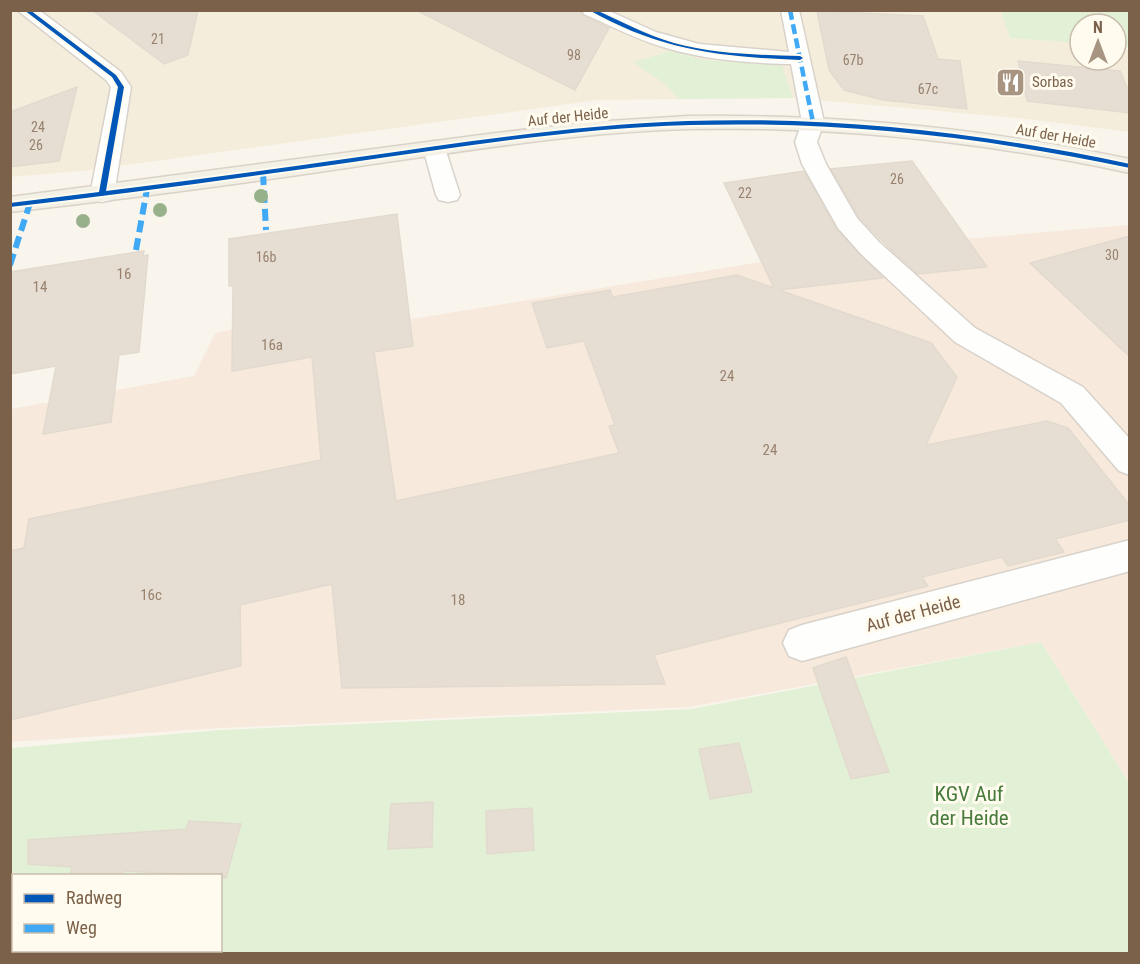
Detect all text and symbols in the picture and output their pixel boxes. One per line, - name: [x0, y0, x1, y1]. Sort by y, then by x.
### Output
- north arrow: [1068, 12, 1128, 72]
- text: N: [1093, 18, 1103, 37]
- house number: 21: [151, 31, 165, 47]
- house number: 98: [567, 47, 581, 63]
- house number: 67b: [843, 52, 863, 68]
- restaurant icon: Sorbas: [995, 66, 1027, 98]
- place label: Sorbas: [1032, 73, 1073, 91]
- house number: 67c: [918, 81, 938, 97]
- street label: Auf der Heide: [527, 104, 609, 130]
- house number: 24: [31, 119, 45, 135]
- street label: Auf der Heide: [1015, 120, 1097, 152]
- house number: 26: [29, 137, 43, 153]
- house number: 26: [890, 171, 904, 187]
- house number: 22: [738, 185, 752, 201]
- house number: 30: [1105, 247, 1119, 263]
- house number: 16b: [256, 249, 276, 265]
- house number: 16: [117, 265, 131, 283]
- house number: 14: [33, 278, 47, 296]
- house number: 16a: [261, 336, 283, 354]
- house number: 24: [720, 367, 734, 385]
- house number: 24: [763, 441, 777, 459]
- house number: 16c: [140, 586, 162, 604]
- street label: Auf der Heide: [863, 590, 963, 636]
- house number: 18: [451, 591, 465, 609]
- park label: KGV Auf der Heide: [929, 782, 1009, 830]
- legend: [12, 874, 222, 952]
- text: Radweg: [66, 887, 122, 908]
- text: Weg: [66, 917, 97, 938]

